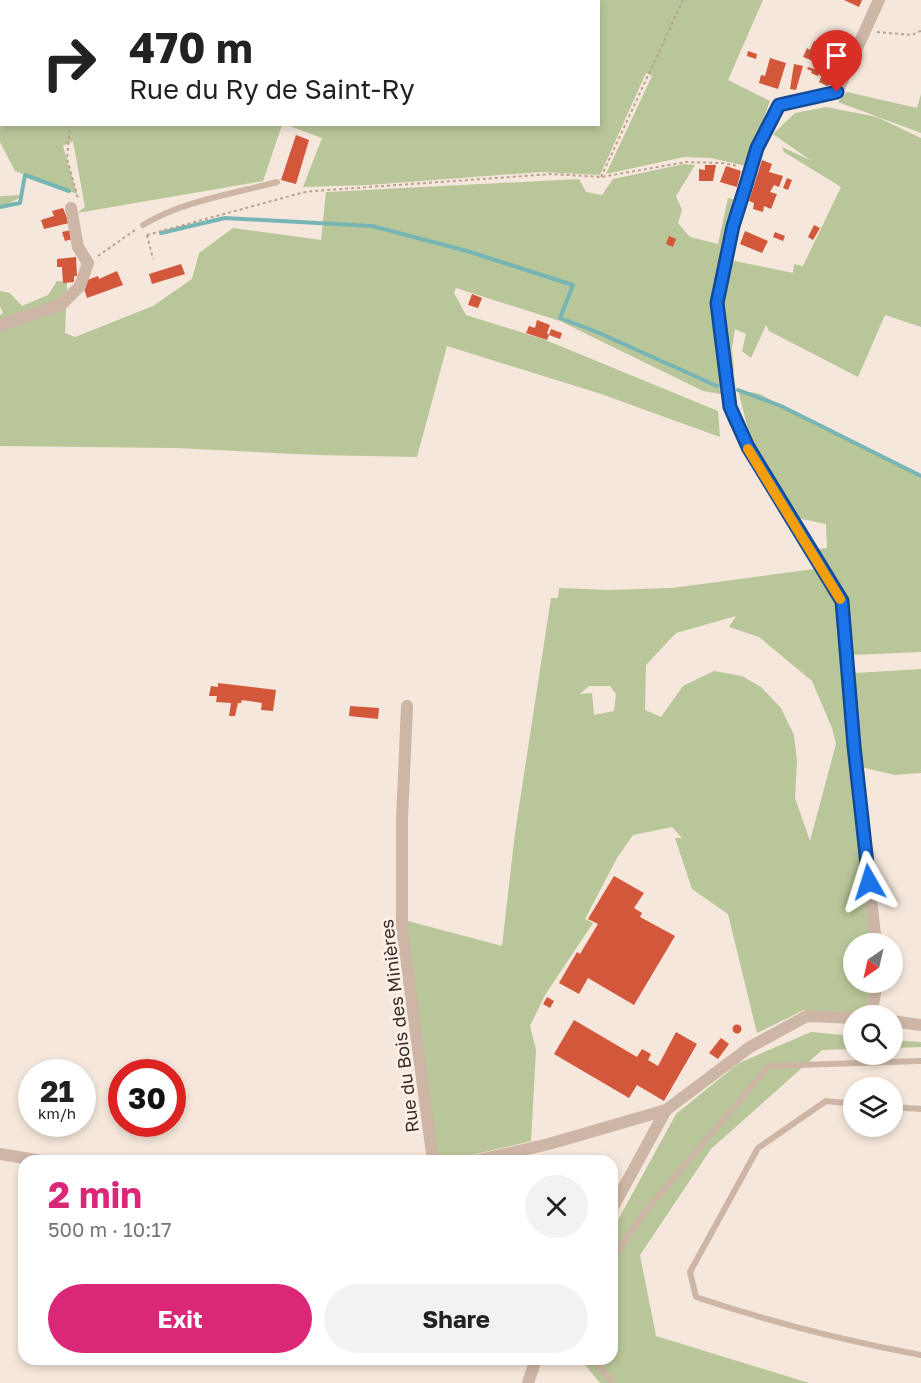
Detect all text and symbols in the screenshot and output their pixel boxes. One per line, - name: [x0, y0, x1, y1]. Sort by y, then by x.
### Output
- text: 470 m: [129, 22, 253, 72]
- icon: right: [30, 24, 108, 102]
- pin: [811, 30, 862, 92]
- icon: arrive: [820, 39, 853, 72]
- text: Rue du Ry de Saint-Ry: [129, 73, 415, 105]
- position arrow: [837, 850, 901, 914]
- street label: Rue du Bois des Minières: [375, 918, 423, 1134]
- north arrow: [843, 933, 903, 993]
- map controls: [843, 933, 903, 1137]
- button: search: [843, 1005, 903, 1065]
- speed limit sign: 30: [108, 1059, 186, 1137]
- text: 21: [40, 1073, 74, 1109]
- button: layers: [843, 1077, 903, 1137]
- text: km/h: [38, 1104, 76, 1122]
- text: 2 min: [48, 1173, 142, 1216]
- button: close: [525, 1175, 588, 1238]
- text: 500 m · 10:17: [48, 1217, 172, 1241]
- button: Exit: [48, 1284, 312, 1353]
- button: Share: [324, 1284, 588, 1353]

